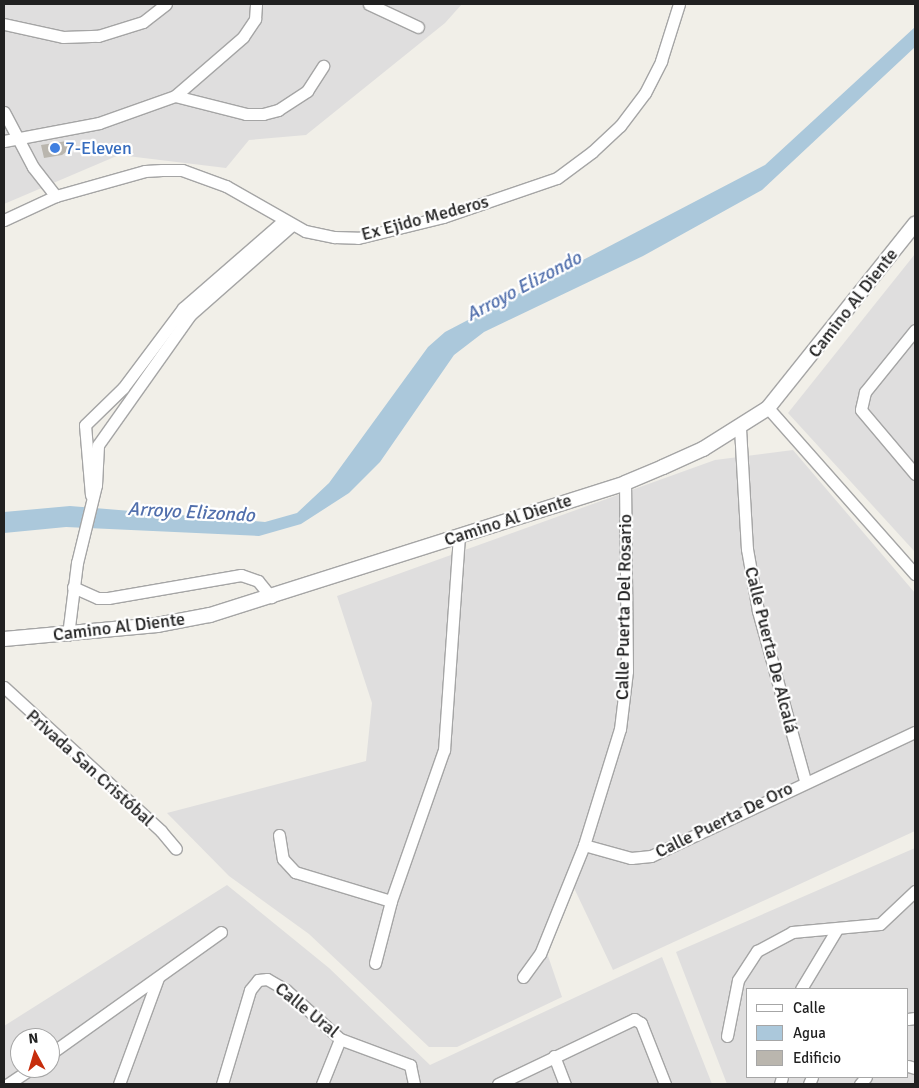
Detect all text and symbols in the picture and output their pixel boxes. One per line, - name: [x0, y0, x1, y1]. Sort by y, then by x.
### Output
- place label: 7-Eleven: [65, 137, 132, 159]
- marker: 7-Eleven: [49, 142, 61, 154]
- street label: Ex Ejido Mederos: [359, 191, 491, 245]
- street label: Camino Al Diente: [804, 244, 902, 362]
- water label: Arroyo Elizondo: [462, 247, 586, 327]
- street label: Camino Al Diente: [442, 489, 574, 551]
- water label: Arroyo Elizondo: [127, 498, 255, 528]
- street label: Calle Puerta Del Rosario: [612, 514, 636, 700]
- street label: Calle Puerta De Alcalá: [740, 565, 802, 735]
- street label: Camino Al Diente: [52, 608, 186, 646]
- street label: Privada San Cristóbal: [22, 705, 158, 831]
- street label: Calle Puerta De Oro: [652, 777, 796, 863]
- street label: Calle Ural: [271, 978, 343, 1042]
- legend: [746, 988, 909, 1078]
- text: Calle: [793, 999, 826, 1017]
- text: Agua: [793, 1024, 826, 1042]
- north arrow: [10, 1028, 60, 1078]
- text: N: [28, 1030, 39, 1048]
- text: Edificio: [793, 1049, 841, 1067]

